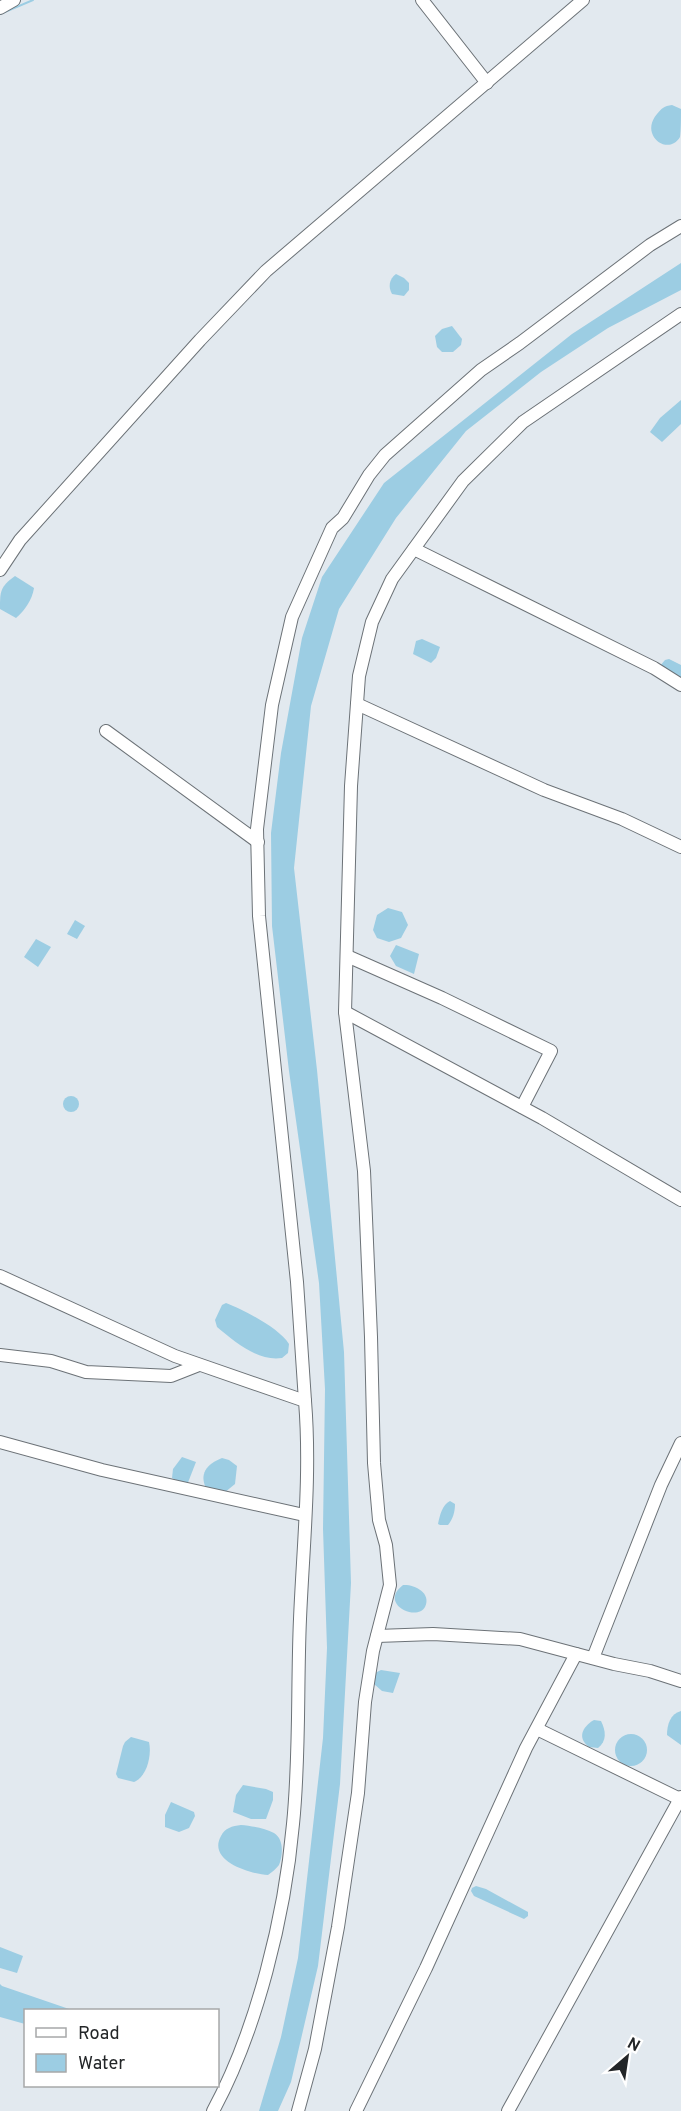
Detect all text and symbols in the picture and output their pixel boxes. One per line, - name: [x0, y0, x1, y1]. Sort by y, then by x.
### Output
- legend: [24, 2009, 219, 2087]
- text: Road: [78, 2023, 120, 2046]
- north arrow: [597, 2027, 657, 2087]
- text: N: [623, 2034, 643, 2057]
- text: Water: [78, 2053, 125, 2076]

